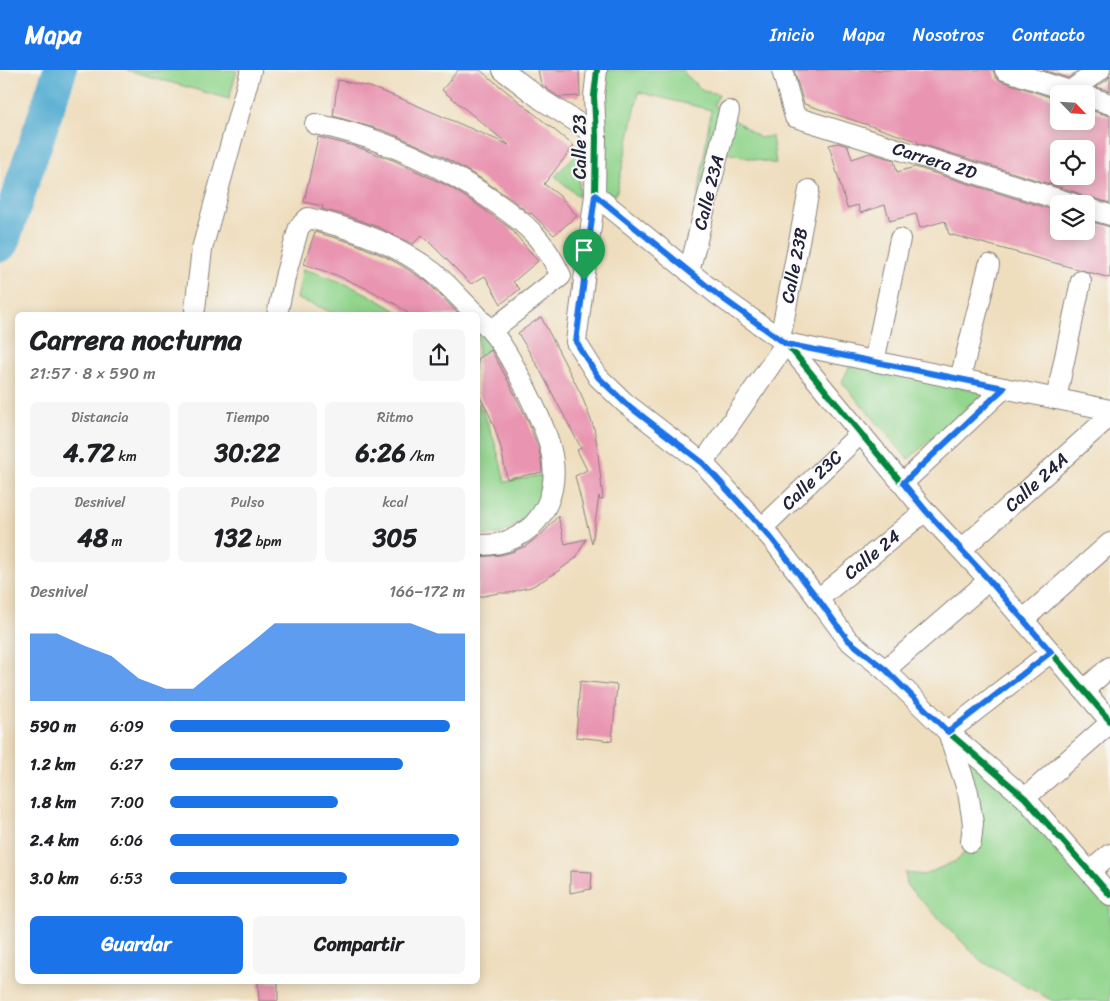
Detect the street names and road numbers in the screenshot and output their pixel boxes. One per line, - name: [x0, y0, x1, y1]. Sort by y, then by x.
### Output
- street label: Calle 23: [564, 115, 596, 179]
- street label: Carrera 2D: [889, 132, 981, 189]
- street label: Calle 23A: [684, 151, 734, 233]
- street label: Calle 23B: [771, 225, 817, 306]
- street label: Calle 23C: [773, 442, 851, 518]
- street label: Calle 24A: [997, 444, 1076, 520]
- street label: Calle 24: [836, 521, 908, 588]

